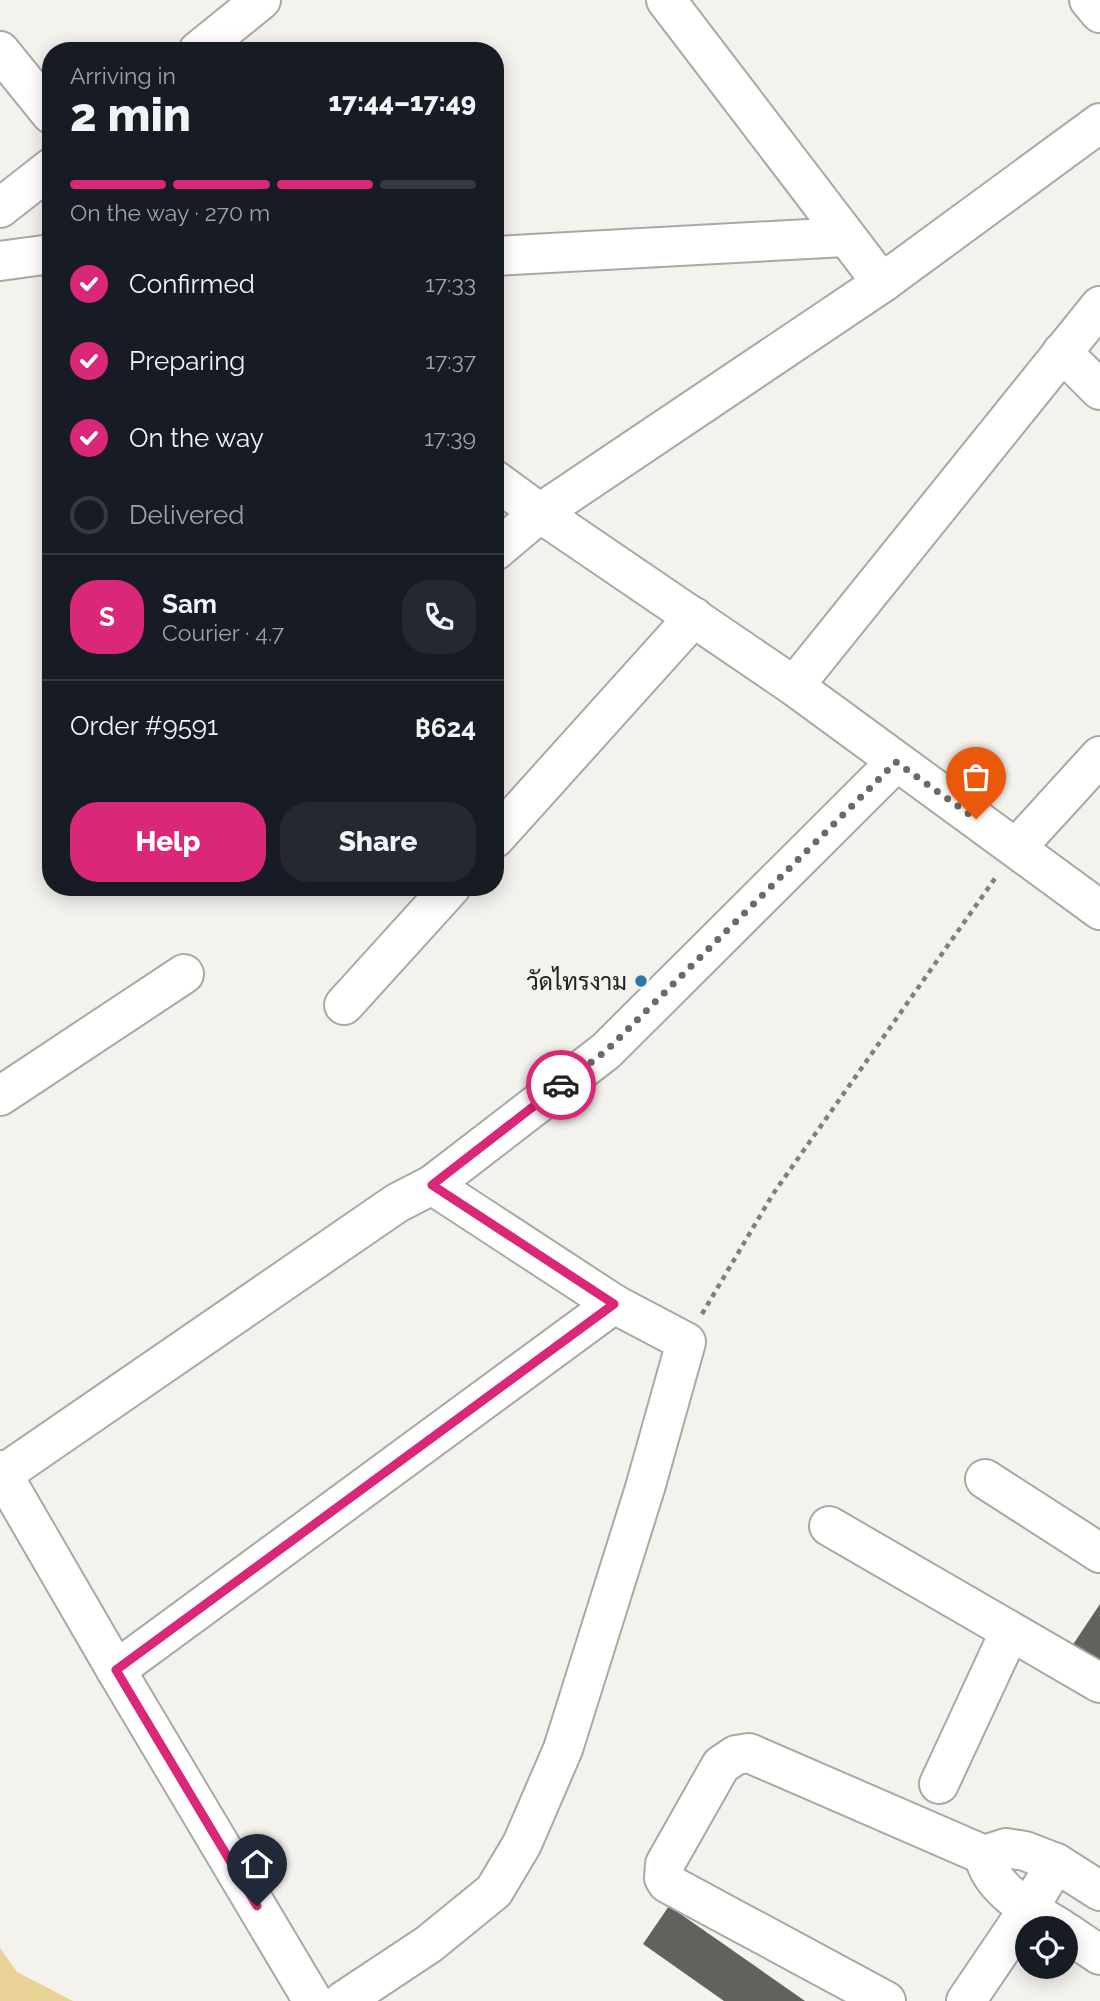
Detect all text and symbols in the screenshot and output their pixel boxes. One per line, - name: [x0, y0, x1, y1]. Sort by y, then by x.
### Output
- text: Arriving in: [70, 62, 176, 89]
- text: 17:44–17:49: [328, 87, 476, 117]
- text: 2 min: [70, 88, 191, 142]
- text: On the way · 270 m: [70, 199, 270, 226]
- icon: check: [70, 265, 108, 303]
- text: Confirmed: [129, 269, 255, 299]
- text: 17:33: [425, 270, 476, 297]
- icon: check: [70, 342, 108, 380]
- text: Preparing: [129, 346, 245, 376]
- text: 17:37: [425, 347, 476, 374]
- icon: check: [70, 419, 108, 457]
- text: On the way: [129, 423, 264, 453]
- text: 17:39: [424, 424, 476, 451]
- text: Delivered: [129, 500, 244, 530]
- button: phone: [402, 580, 476, 654]
- text: Sam: [162, 589, 217, 619]
- text: S: [99, 602, 115, 632]
- text: Courier · 4.7: [162, 619, 284, 646]
- text: Order #9591: [70, 711, 218, 741]
- text: ฿624: [415, 713, 476, 743]
- pin: [946, 747, 1006, 819]
- icon: bag: [957, 758, 995, 796]
- button: Help: [70, 802, 266, 882]
- button: Share: [280, 802, 476, 882]
- place label: วัดไทรงาม: [526, 966, 627, 996]
- marker: วัดไทรงาม: [633, 973, 649, 989]
- courier: [526, 1050, 596, 1120]
- icon: car: [542, 1066, 580, 1104]
- pin: [227, 1834, 287, 1906]
- icon: home: [238, 1845, 276, 1883]
- map controls: [1015, 1916, 1078, 1979]
- button: locate: [1015, 1916, 1078, 1979]

